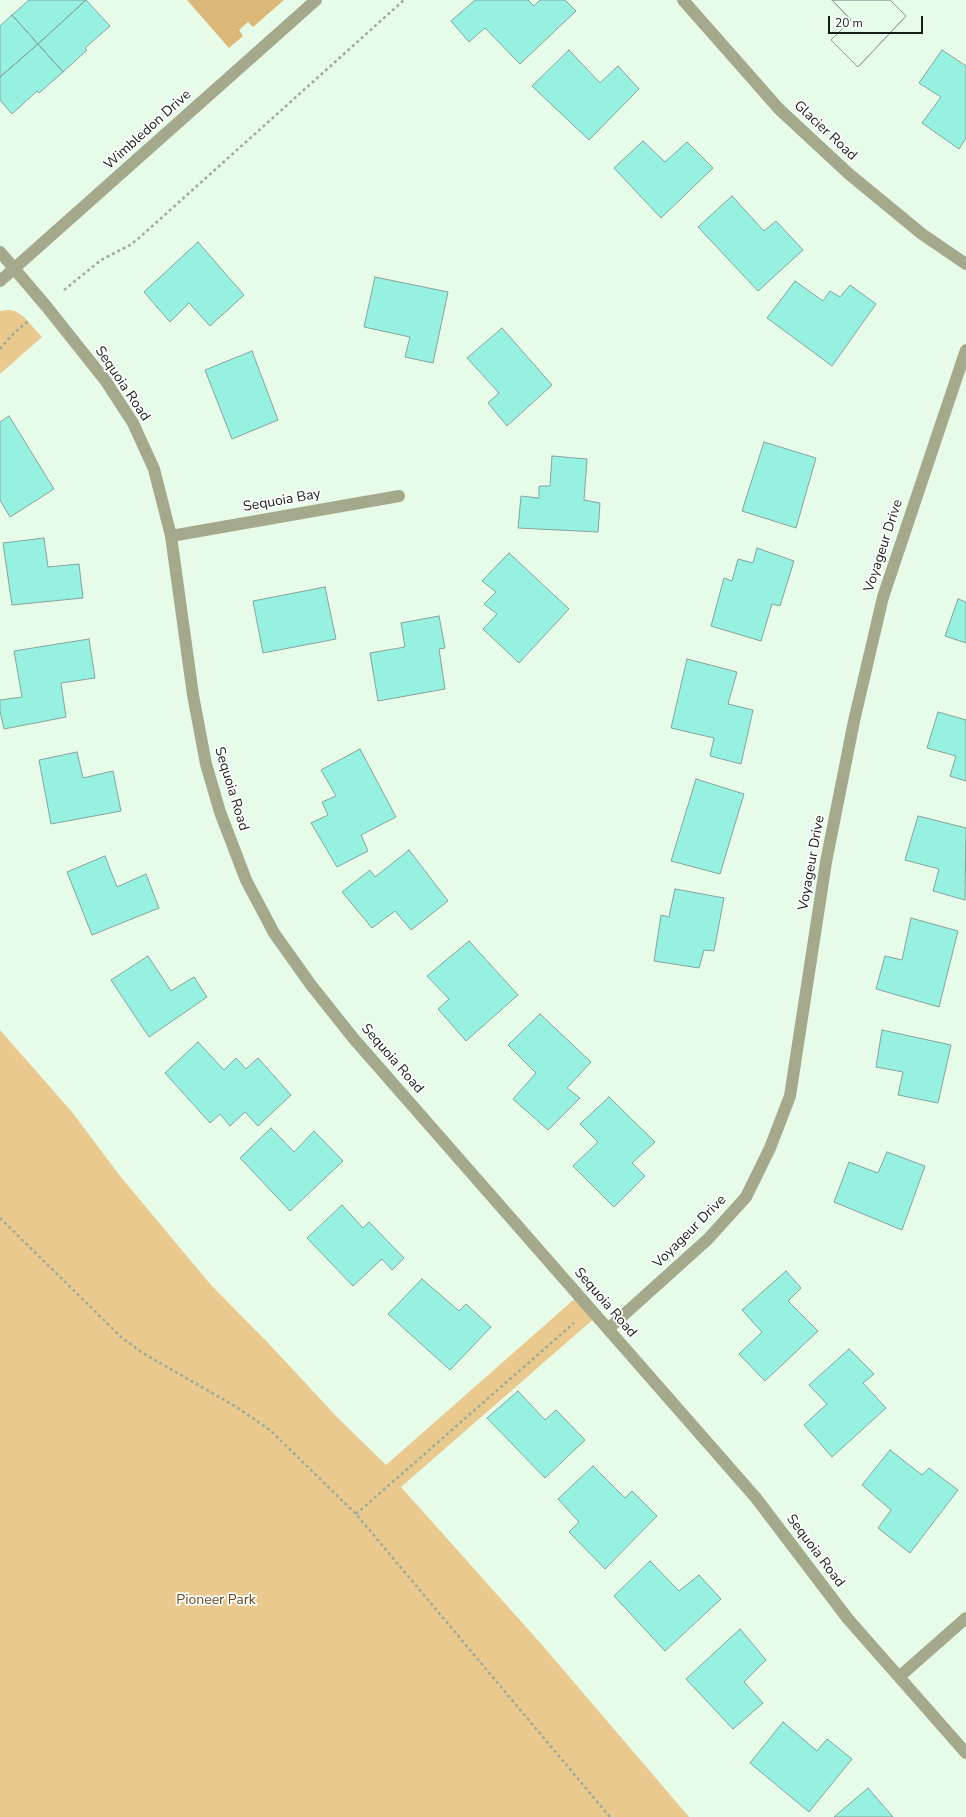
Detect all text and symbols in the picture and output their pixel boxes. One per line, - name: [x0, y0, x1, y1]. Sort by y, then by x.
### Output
- scale bar: [830, 8, 925, 34]
- text: 20 m: [835, 15, 863, 31]
- street label: Wimbledon Drive: [101, 87, 195, 173]
- street label: Glacier Road: [790, 98, 860, 164]
- street label: Sequoia Road: [91, 343, 153, 425]
- street label: Sequoia Bay: [242, 486, 322, 516]
- street label: Voyageur Drive: [861, 498, 907, 594]
- street label: Sequoia Road: [210, 745, 252, 833]
- street label: Voyageur Drive: [795, 814, 829, 912]
- street label: Sequoia Road: [357, 1021, 427, 1097]
- street label: Voyageur Drive: [650, 1192, 730, 1272]
- street label: Sequoia Road: [570, 1265, 640, 1341]
- street label: Sequoia Road: [782, 1511, 848, 1591]
- park label: Pioneer Park: [176, 1593, 256, 1609]

